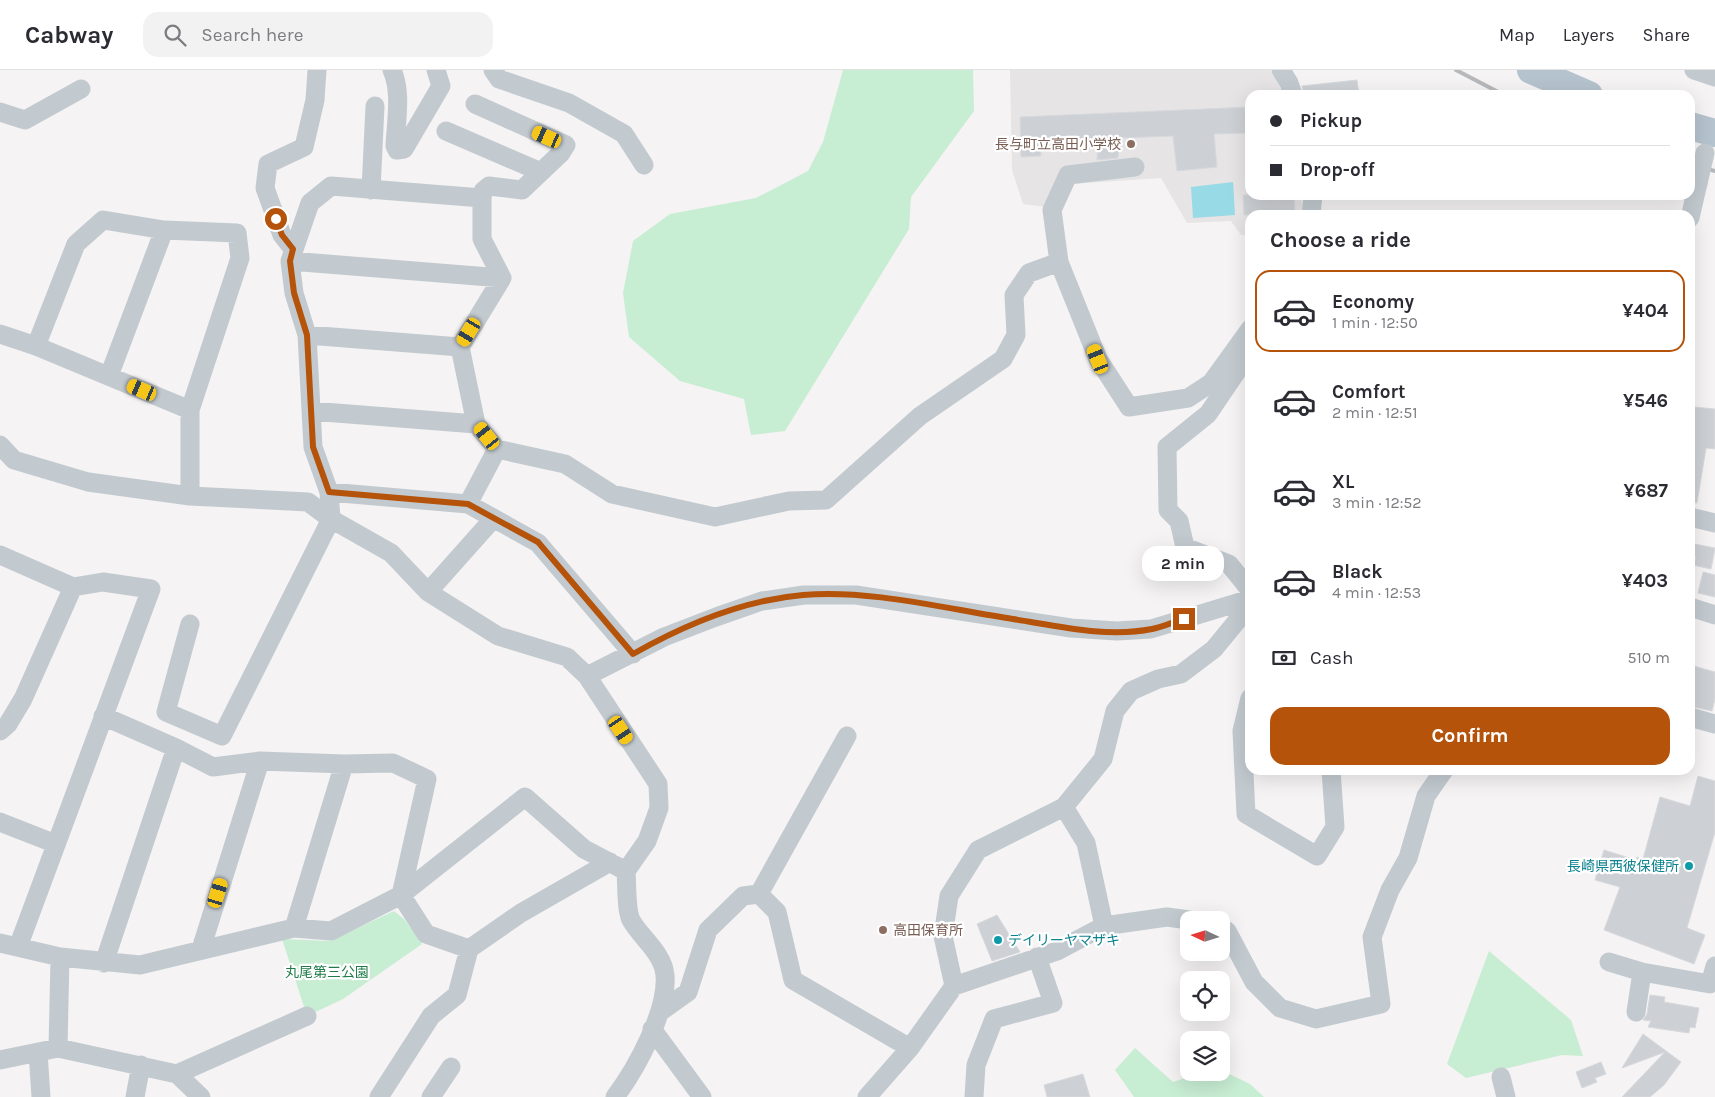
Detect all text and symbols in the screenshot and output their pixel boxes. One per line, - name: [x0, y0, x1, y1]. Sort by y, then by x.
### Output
- search box: [143, 12, 493, 57]
- text: Cabway: [25, 21, 113, 49]
- icon: search: [161, 21, 189, 49]
- text: Search here: [201, 24, 304, 46]
- text: Map: [1499, 24, 1535, 46]
- text: Layers: [1563, 24, 1615, 46]
- text: Share: [1643, 24, 1690, 46]
- text: Pickup: [1300, 110, 1362, 132]
- car: [530, 124, 563, 150]
- place label: 長与町立高田小学校: [995, 136, 1121, 153]
- marker: 長与町立高田小学校: [1125, 138, 1137, 150]
- text: Drop-off: [1300, 159, 1375, 181]
- route start: [265, 208, 287, 230]
- text: Choose a ride: [1270, 227, 1411, 253]
- icon: car: [1272, 289, 1317, 334]
- text: Economy: [1332, 291, 1414, 313]
- text: ¥404: [1622, 300, 1668, 322]
- text: 1 min · 12:50: [1332, 313, 1418, 332]
- car: [454, 315, 483, 349]
- car: [1085, 342, 1110, 376]
- car: [125, 377, 158, 403]
- icon: car: [1272, 379, 1317, 424]
- text: Comfort: [1332, 381, 1406, 403]
- text: ¥546: [1623, 390, 1668, 412]
- text: 2 min · 12:51: [1332, 403, 1418, 422]
- car: [471, 420, 502, 452]
- icon: car: [1272, 469, 1317, 514]
- text: XL: [1332, 471, 1354, 493]
- text: ¥687: [1624, 480, 1668, 502]
- text: 3 min · 12:52: [1332, 493, 1422, 512]
- callout: 2 min: [1143, 546, 1225, 582]
- text: 2 min: [1161, 554, 1205, 573]
- icon: car: [1272, 559, 1317, 604]
- text: Black: [1332, 561, 1383, 583]
- text: ¥403: [1622, 570, 1668, 592]
- text: 4 min · 12:53: [1332, 583, 1421, 602]
- route end: [1173, 608, 1195, 630]
- icon: cash: [1270, 644, 1298, 672]
- text: Cash: [1310, 647, 1354, 669]
- text: 510 m: [1627, 648, 1670, 667]
- button: Confirm: [1270, 707, 1670, 765]
- car: [606, 713, 635, 747]
- place label: 長崎県西彼保健所: [1567, 858, 1679, 875]
- marker: 長崎県西彼保健所: [1683, 860, 1695, 872]
- car: [206, 876, 229, 910]
- north arrow: [1180, 911, 1230, 961]
- map controls: [1180, 911, 1230, 1081]
- place label: 高田保育所: [893, 922, 963, 939]
- marker: 高田保育所: [877, 924, 889, 936]
- place label: デイリーヤマザキ: [1008, 932, 1120, 949]
- marker: デイリーヤマザキ: [992, 934, 1004, 946]
- park label: 丸尾第三公園: [285, 964, 369, 981]
- button: locate: [1180, 971, 1230, 1021]
- button: layers: [1180, 1031, 1230, 1081]

